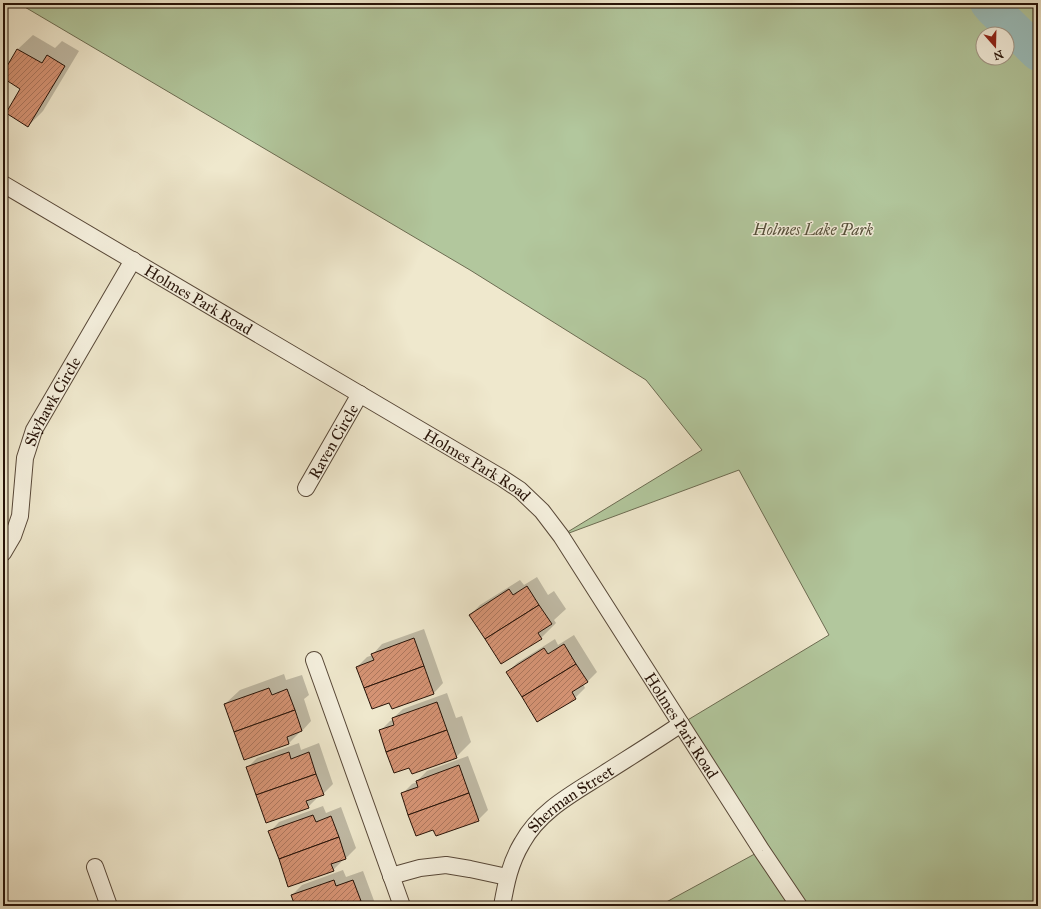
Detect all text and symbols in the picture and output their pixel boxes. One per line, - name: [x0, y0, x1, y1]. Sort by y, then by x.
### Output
- north arrow: [975, 26, 1015, 66]
- text: N: [991, 47, 1005, 63]
- park label: Holmes Lake Park: [752, 220, 873, 239]
- street label: Holmes Park Road: [141, 261, 256, 339]
- street label: Skyhawk Circle: [20, 353, 85, 449]
- street label: Raven Circle: [304, 400, 362, 482]
- street label: Holmes Park Road: [420, 425, 534, 505]
- street label: Holmes Park Road: [640, 669, 722, 782]
- street label: Sherman Street: [523, 761, 617, 837]

